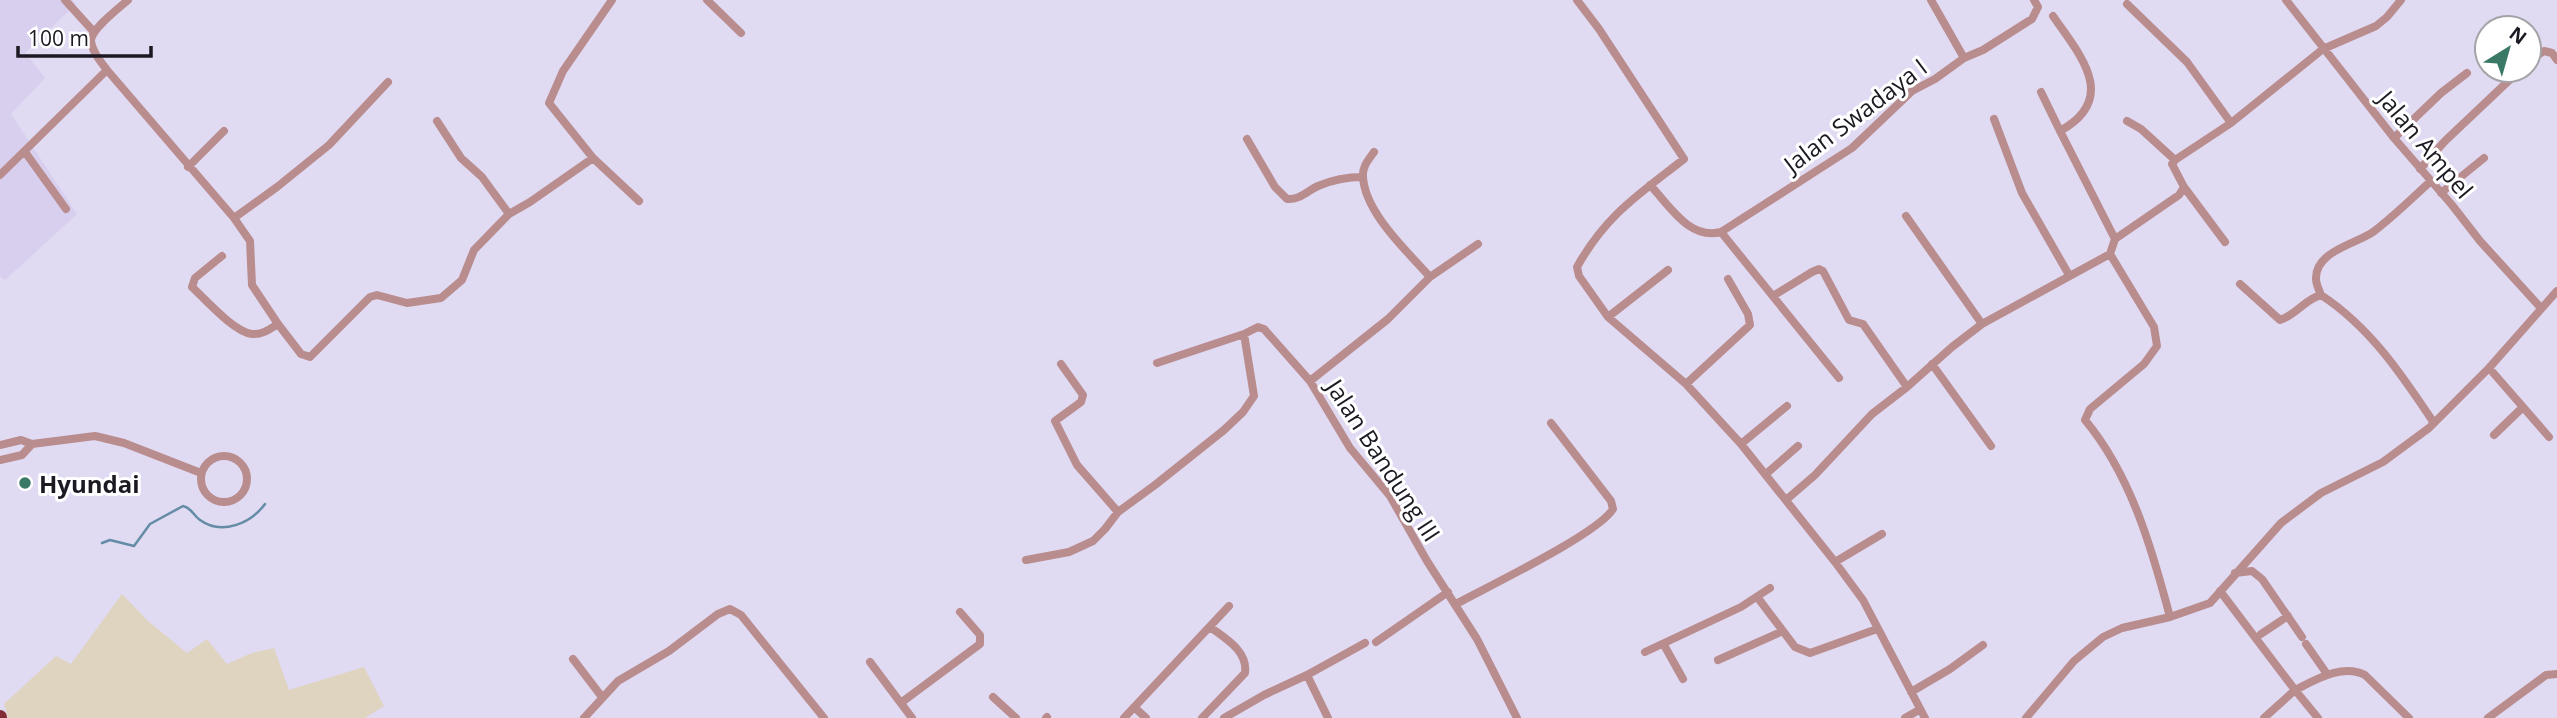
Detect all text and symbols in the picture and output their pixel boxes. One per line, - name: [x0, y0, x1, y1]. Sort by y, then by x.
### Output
- scale bar: [18, 14, 150, 58]
- north arrow: [2473, 14, 2543, 84]
- text: N: [2504, 20, 2532, 50]
- text: 100 m: [28, 24, 89, 52]
- street label: Jalan Swadaya I: [1775, 50, 1933, 181]
- street label: Jalan Ampel: [2370, 81, 2481, 205]
- street label: Jalan Bandung III: [1318, 371, 1449, 547]
- place label: Hyundai: [39, 467, 140, 500]
- marker: Hyundai: [17, 475, 33, 491]

